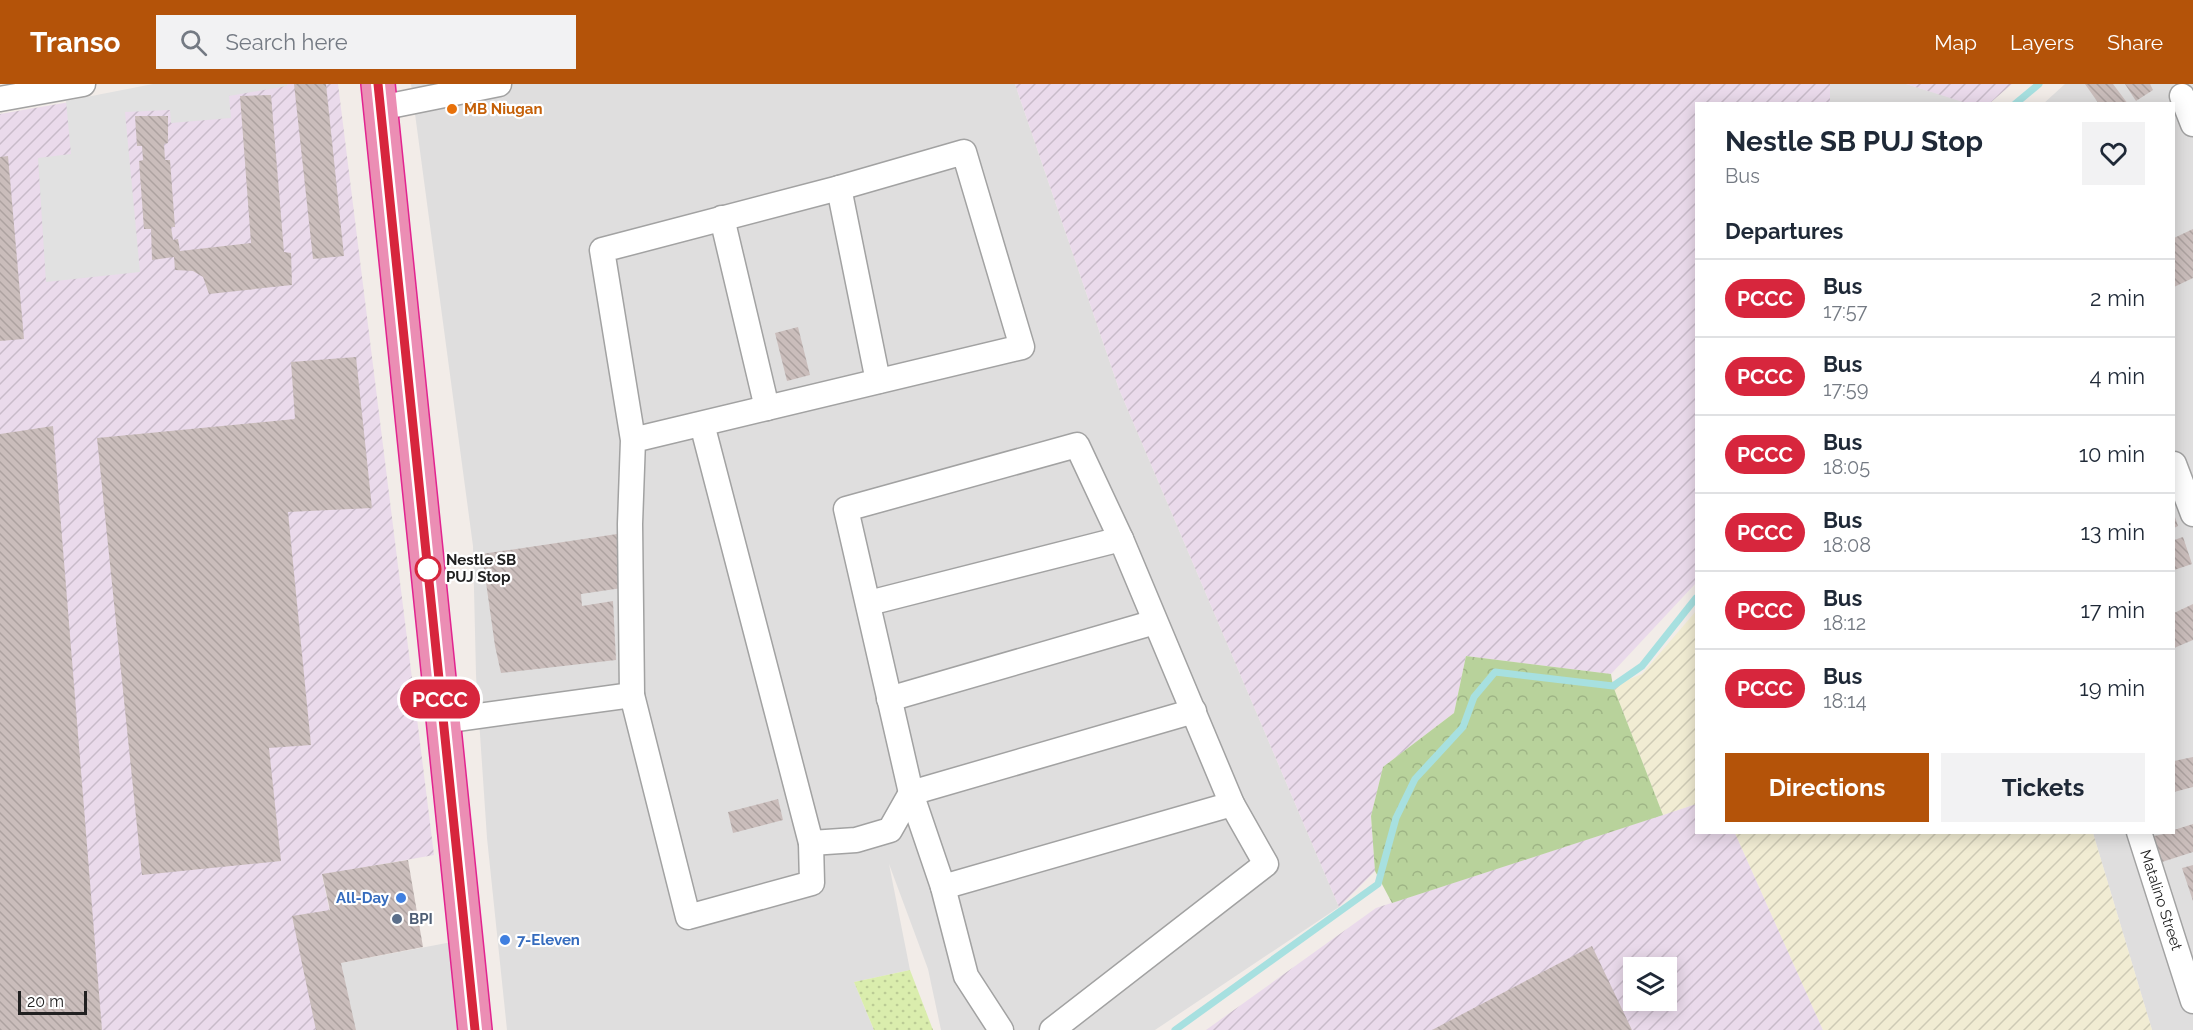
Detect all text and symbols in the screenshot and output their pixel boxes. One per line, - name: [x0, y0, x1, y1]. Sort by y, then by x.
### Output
- search box: [156, 15, 576, 69]
- text: Transo: [30, 26, 120, 59]
- icon: search: [177, 26, 210, 59]
- text: Search here: [225, 29, 348, 55]
- text: Map: [1934, 30, 1977, 55]
- text: Layers: [2010, 30, 2074, 55]
- text: Share: [2107, 30, 2163, 55]
- place label: MB Niugan: [464, 100, 543, 118]
- marker: MB Niugan: [445, 102, 459, 116]
- button: heart: [2082, 122, 2145, 185]
- text: Nestle SB PUJ Stop: [1725, 125, 1983, 158]
- text: Bus: [1725, 164, 1760, 188]
- text: Departures: [1725, 218, 1843, 244]
- text: Bus: [1823, 273, 1862, 299]
- text: 2 min: [2090, 285, 2145, 311]
- text: PCCC: [1737, 286, 1793, 311]
- text: 17:57: [1823, 299, 1867, 323]
- text: Bus: [1823, 351, 1862, 377]
- text: 4 min: [2090, 363, 2145, 389]
- text: PCCC: [1737, 364, 1793, 389]
- text: 17:59: [1823, 377, 1868, 401]
- text: Bus: [1823, 429, 1862, 455]
- text: 10 min: [2079, 441, 2145, 467]
- text: PCCC: [1737, 442, 1793, 467]
- text: 18:05: [1823, 455, 1870, 479]
- text: Bus: [1823, 507, 1862, 533]
- text: 13 min: [2080, 519, 2145, 545]
- text: PCCC: [1737, 520, 1793, 545]
- text: 18:08: [1823, 533, 1871, 557]
- place label: Nestle SB PUJ Stop: [446, 551, 516, 586]
- marker: Nestle SB PUJ Stop: [415, 556, 441, 582]
- text: Bus: [1823, 585, 1862, 611]
- text: 17 min: [2080, 597, 2145, 623]
- text: PCCC: [1737, 598, 1793, 623]
- text: 18:12: [1823, 611, 1866, 635]
- text: Bus: [1823, 663, 1862, 689]
- text: 19 min: [2079, 675, 2145, 701]
- text: PCCC: [1737, 676, 1793, 701]
- line badge: PCCC: [398, 680, 482, 718]
- text: PCCC: [412, 687, 468, 712]
- text: 18:14: [1823, 689, 1867, 713]
- button: Directions: [1725, 753, 1929, 822]
- button: Tickets: [1941, 753, 2145, 822]
- street label: Matalino Street: [2136, 847, 2186, 953]
- place label: All-Day: [336, 889, 390, 907]
- marker: All-Day: [394, 891, 408, 905]
- place label: BPI: [409, 910, 433, 928]
- marker: BPI: [390, 912, 404, 926]
- place label: 7-Eleven: [517, 931, 580, 949]
- marker: 7-Eleven: [498, 933, 512, 947]
- map controls: [1623, 957, 1677, 1011]
- button: layers: [1623, 957, 1677, 1011]
- scale bar: [18, 988, 87, 1016]
- text: 20 m: [27, 992, 64, 1011]

